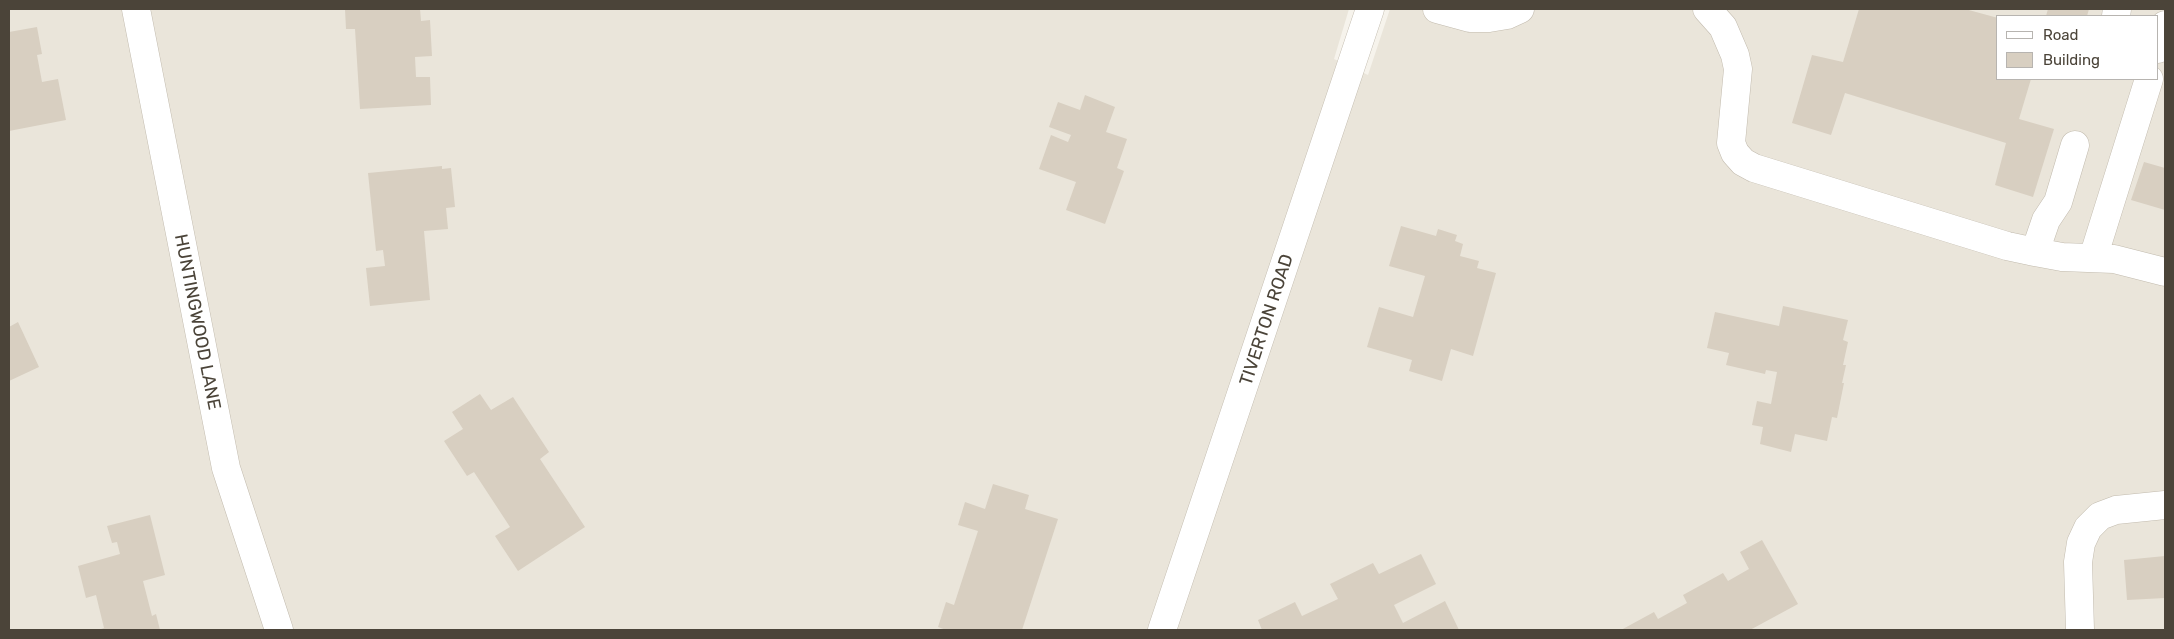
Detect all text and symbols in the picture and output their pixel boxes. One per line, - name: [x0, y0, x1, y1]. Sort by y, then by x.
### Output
- legend: [1996, 15, 2159, 80]
- text: Road: [2043, 26, 2079, 44]
- text: Building: [2043, 51, 2100, 69]
- street label: HUNTINGWOOD LANE: [169, 232, 225, 412]
- street label: TIVERTON ROAD: [1236, 251, 1298, 389]

